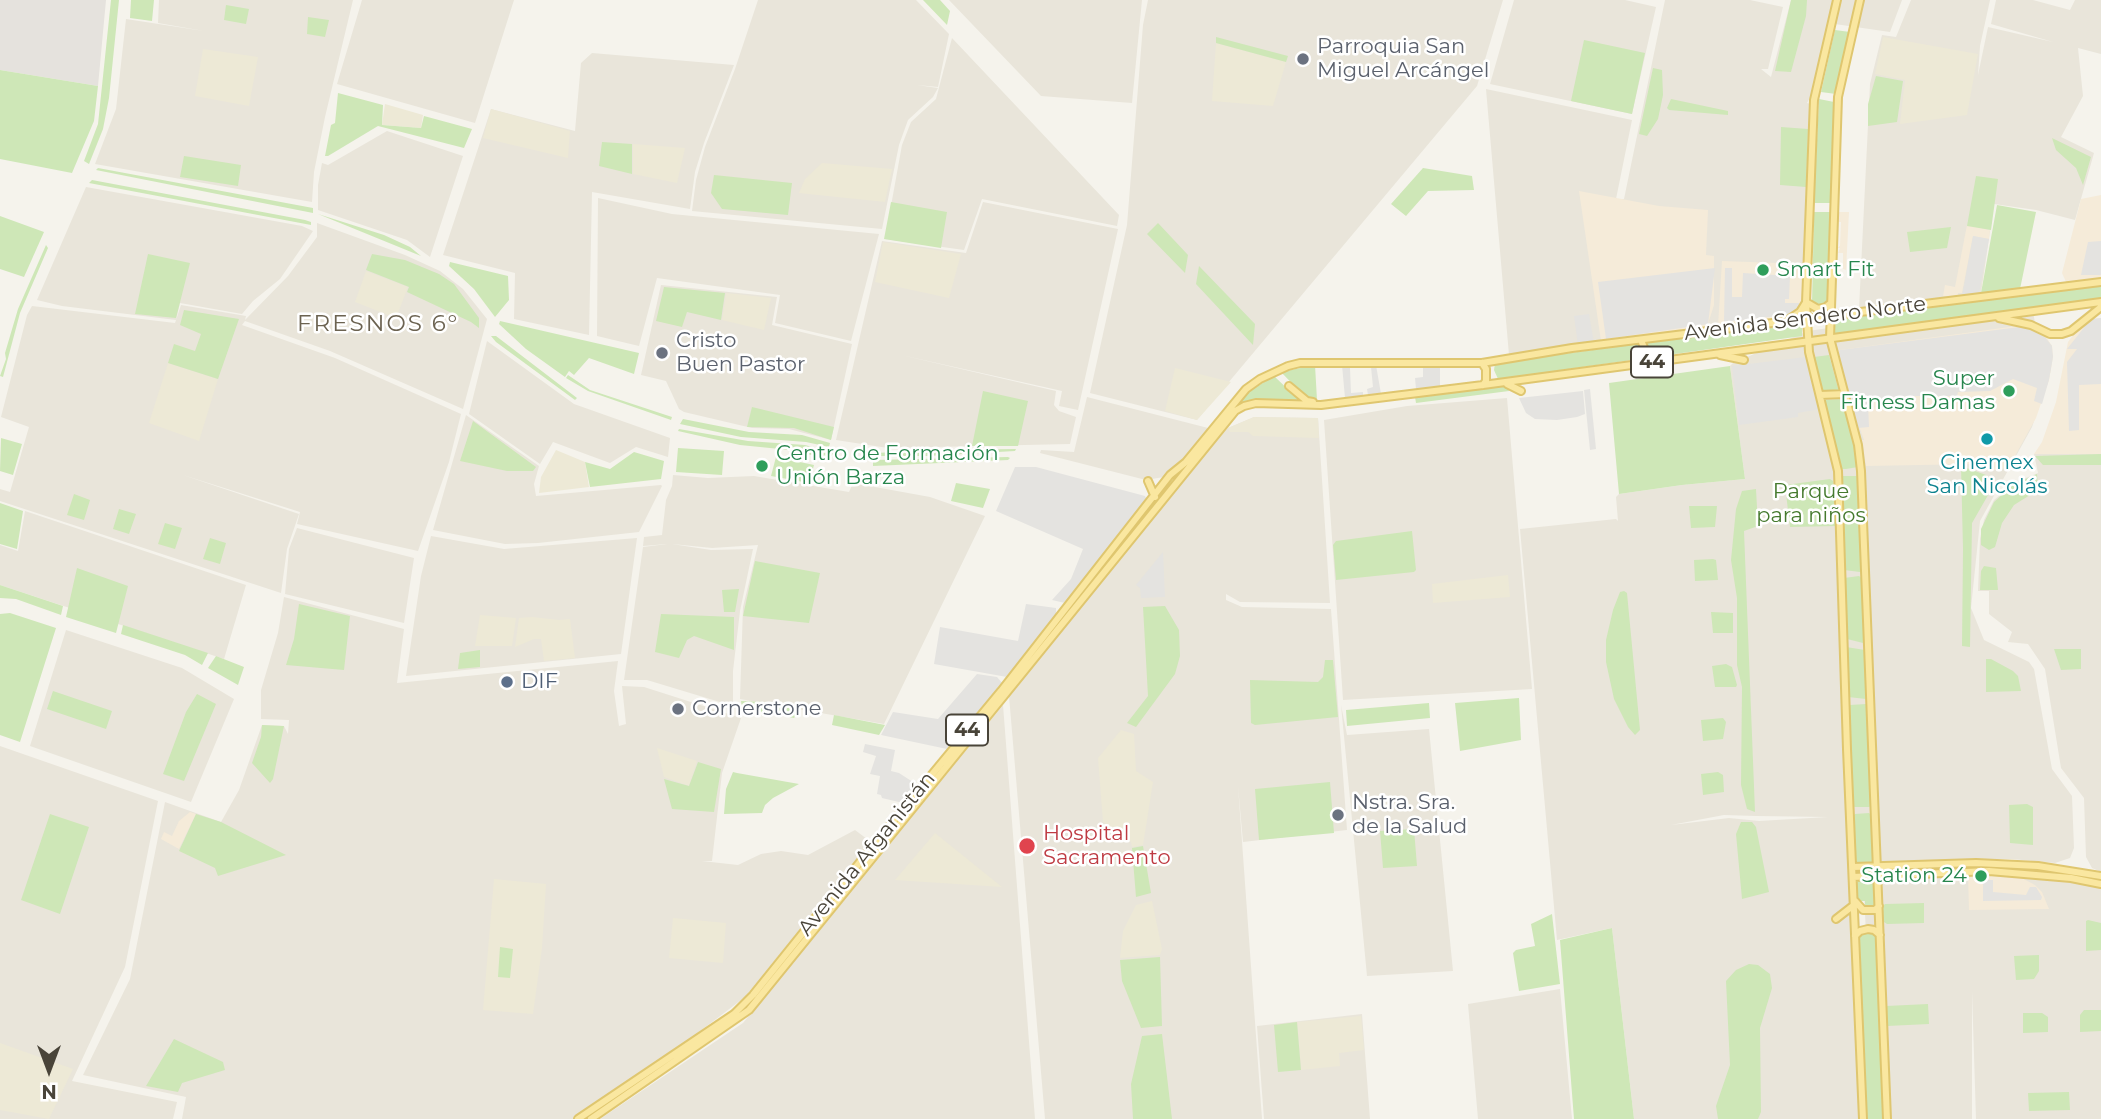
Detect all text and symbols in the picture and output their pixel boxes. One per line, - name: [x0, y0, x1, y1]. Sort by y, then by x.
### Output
- place label: Parroquia San Miguel Arcángel: [1317, 34, 1489, 84]
- marker: Parroquia San Miguel Arcángel: [1295, 51, 1311, 67]
- place label: Smart Fit: [1777, 257, 1875, 283]
- marker: Smart Fit: [1755, 262, 1771, 278]
- street label: Avenida Sendero Norte: [1683, 292, 1927, 346]
- district label: FRESNOS 6°: [298, 310, 458, 338]
- place label: Cristo Buen Pastor: [676, 328, 805, 378]
- marker: Cristo Buen Pastor: [654, 345, 670, 361]
- road number: 44: [1631, 346, 1673, 378]
- place label: Super Fitness Damas: [1840, 366, 1995, 416]
- marker: Super Fitness Damas: [2001, 383, 2017, 399]
- marker: Cinemex San Nicolás: [1979, 431, 1995, 447]
- place label: Centro de Formación Unión Barza: [776, 441, 999, 491]
- place label: Cinemex San Nicolás: [1927, 450, 2047, 500]
- marker: Centro de Formación Unión Barza: [754, 458, 770, 474]
- park label: Parque para niños: [1756, 479, 1866, 529]
- place label: DIF: [521, 669, 558, 695]
- marker: DIF: [499, 674, 515, 690]
- place label: Cornerstone: [692, 696, 822, 722]
- marker: Cornerstone: [670, 701, 686, 717]
- road number: 44: [946, 715, 988, 746]
- street label: Avenida Afganistán: [793, 767, 941, 941]
- place label: Nstra. Sra. de la Salud: [1352, 790, 1467, 840]
- marker: Nstra. Sra. de la Salud: [1330, 807, 1346, 823]
- place label: Hospital Sacramento: [1043, 821, 1171, 871]
- marker: Hospital Sacramento: [1017, 836, 1037, 856]
- place label: Station 24: [1861, 863, 1967, 889]
- marker: Station 24: [1973, 868, 1989, 884]
- north arrow: [14, 1035, 84, 1105]
- text: N: [41, 1080, 57, 1103]

